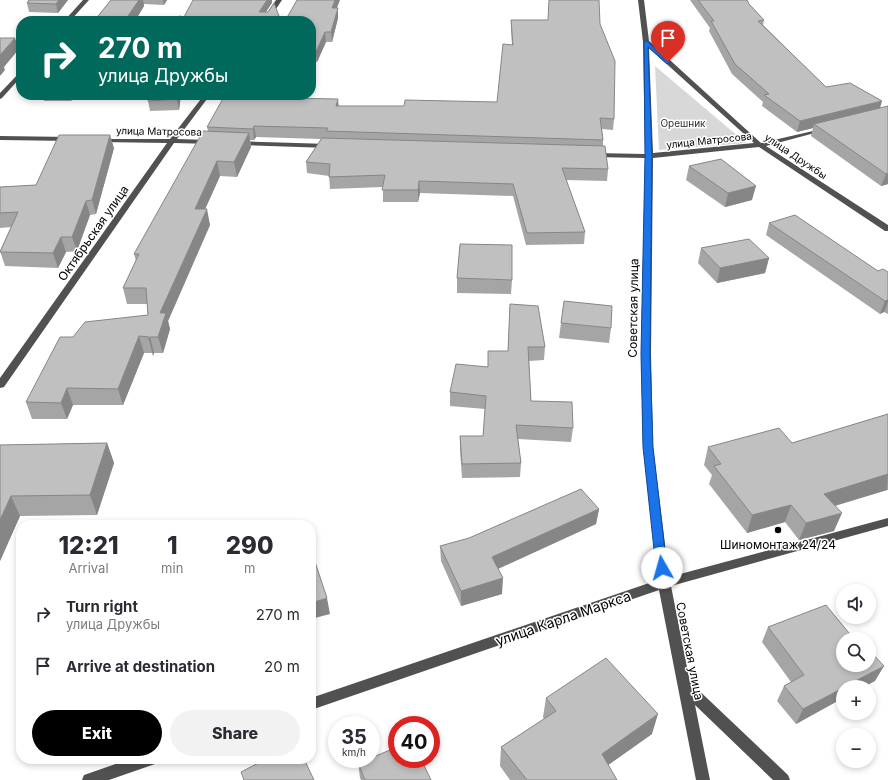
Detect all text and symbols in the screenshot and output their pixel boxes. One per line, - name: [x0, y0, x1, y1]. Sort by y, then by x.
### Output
- pin: [651, 21, 685, 62]
- icon: arrive: [657, 27, 679, 49]
- text: 270 m: [98, 31, 183, 65]
- icon: right: [32, 32, 84, 84]
- text: улица Дружбы: [98, 65, 228, 86]
- park label: Орешник: [660, 117, 706, 129]
- street label: улица Матросова: [116, 124, 202, 138]
- street label: улица Матросова: [666, 130, 752, 150]
- street label: улица Дружбы: [763, 131, 829, 181]
- street label: Октябрьская улица: [54, 182, 132, 284]
- street label: Советская улица: [625, 258, 641, 358]
- marker: Шиномонтаж 24/24: [773, 525, 783, 535]
- text: 12:21: [58, 531, 119, 560]
- text: 1: [167, 531, 178, 560]
- text: 290: [226, 531, 274, 560]
- place label: Шиномонтаж 24/24: [720, 537, 836, 552]
- position arrow: [641, 547, 683, 589]
- text: Arrival: [69, 560, 109, 576]
- text: min: [161, 560, 183, 576]
- text: m: [244, 560, 255, 576]
- map controls: [836, 584, 876, 768]
- button: sound: [836, 584, 876, 624]
- street label: улица Карла Маркса: [493, 587, 633, 649]
- text: Turn right: [66, 597, 138, 616]
- street label: Советская улица: [673, 601, 707, 701]
- icon: right: [32, 603, 54, 625]
- text: 270 m: [256, 605, 300, 624]
- text: улица Дружбы: [66, 616, 160, 632]
- button: search: [836, 632, 876, 672]
- icon: arrive: [32, 655, 54, 677]
- text: Arrive at destination: [66, 657, 215, 676]
- text: 20 m: [264, 657, 300, 676]
- button: +: [836, 680, 876, 720]
- button: Exit: [32, 710, 162, 756]
- button: Share: [170, 710, 300, 756]
- speed limit sign: 40: [388, 716, 440, 768]
- text: 35: [341, 725, 367, 749]
- button: −: [836, 728, 876, 768]
- text: km/h: [342, 746, 366, 758]

